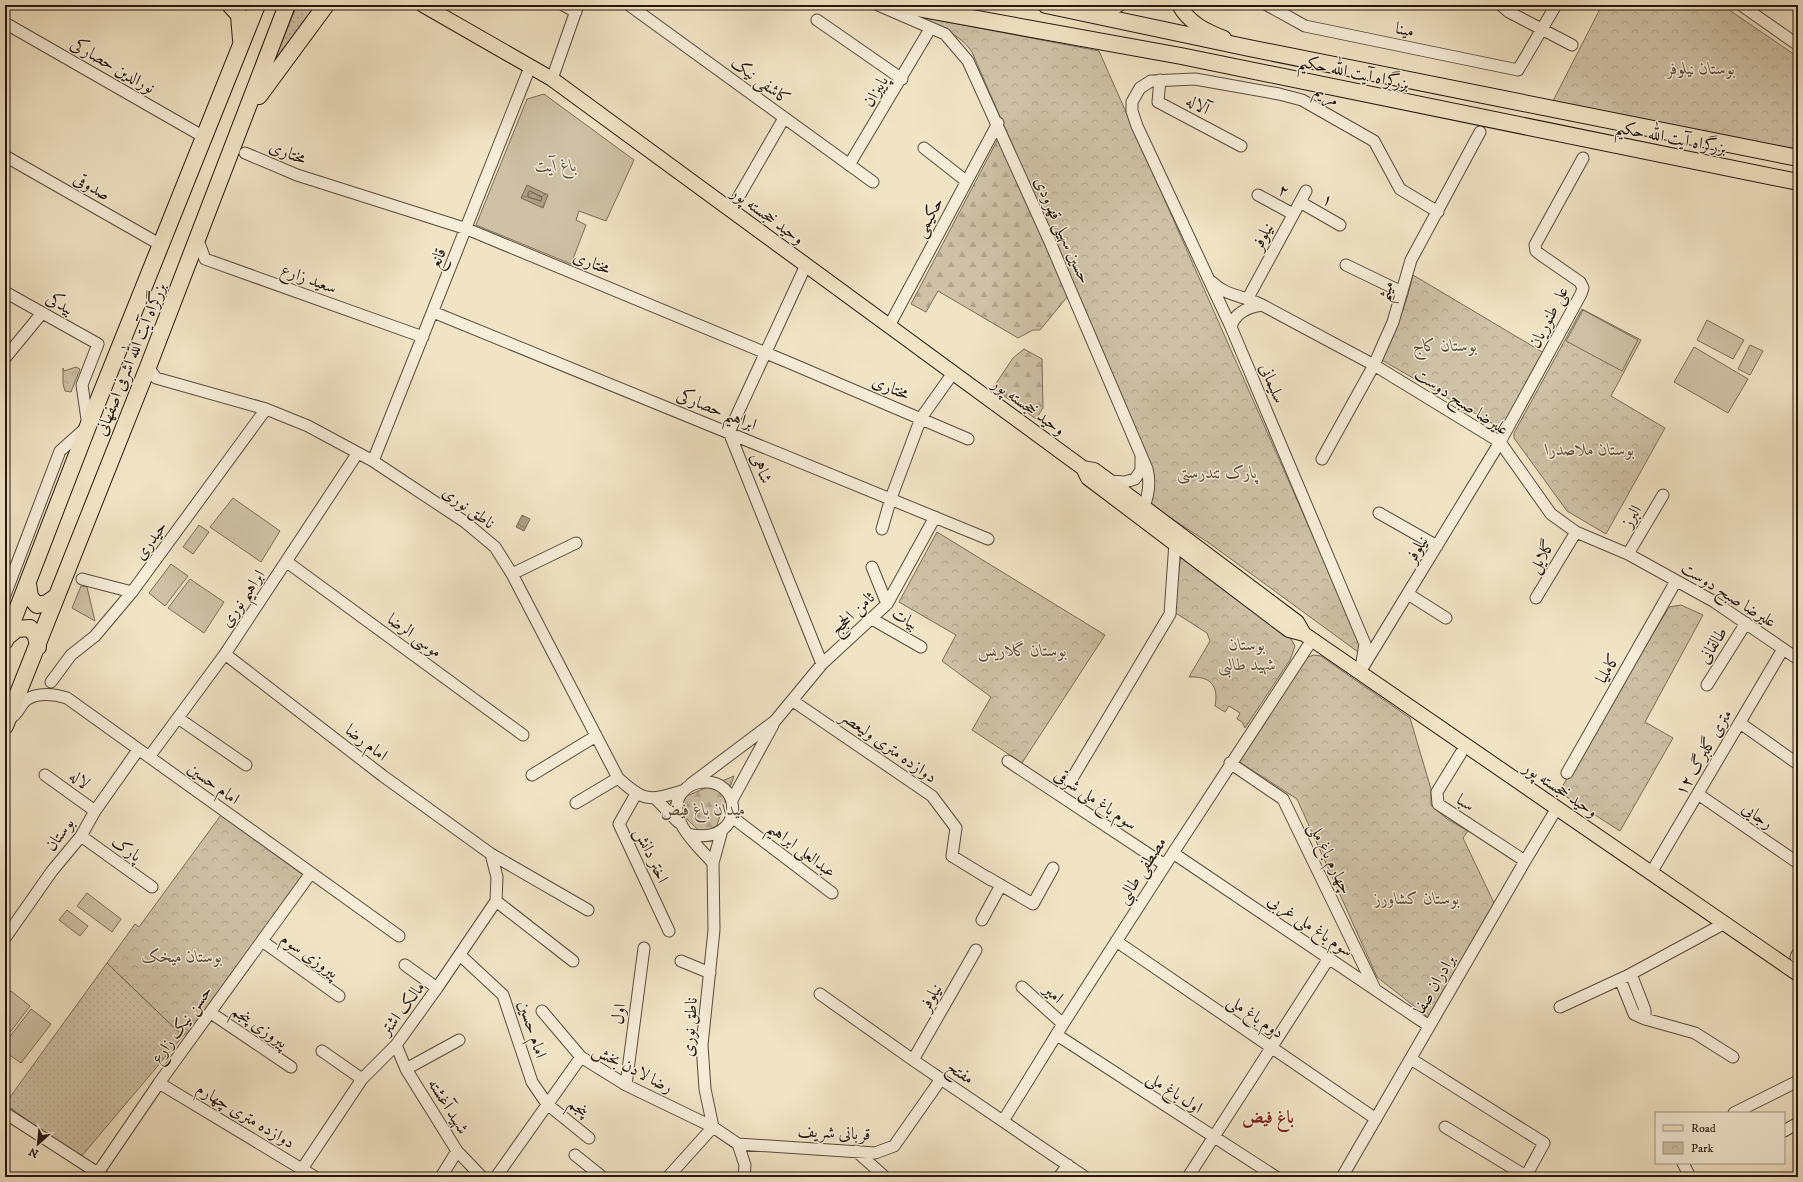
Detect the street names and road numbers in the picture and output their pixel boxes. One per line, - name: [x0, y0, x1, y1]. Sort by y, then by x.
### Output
- street label: مینا: [1393, 17, 1416, 43]
- street label: نورالدین حصارکی: [66, 32, 159, 99]
- street label: بزرگراه آیت الله حکیم: [1295, 48, 1412, 100]
- street label: کاشفی نیک: [726, 52, 795, 111]
- street label: پاییزان: [858, 71, 895, 112]
- street label: مریم: [1309, 80, 1343, 114]
- street label: آلاله: [1182, 90, 1215, 121]
- street label: بزرگراه آیت الله حکیم: [1612, 113, 1729, 164]
- street label: مختاری: [266, 136, 310, 171]
- street label: صدوقی: [69, 168, 114, 206]
- street label: حسین سهیلی قهرودی: [1028, 173, 1096, 288]
- street label: ۲: [1274, 179, 1293, 203]
- street label: وحید خجسته پور: [724, 181, 808, 251]
- street label: ۱: [1318, 188, 1337, 212]
- street label: حکیمی: [909, 194, 949, 241]
- street label: نیلوفر: [1246, 219, 1279, 256]
- street label: قانع: [424, 245, 456, 274]
- street label: مختاری: [570, 246, 614, 281]
- street label: سعید زارع: [277, 259, 340, 301]
- street label: میثم: [1373, 278, 1404, 305]
- street label: بزرگراه آیت الله اشرفی اصفهانی: [87, 279, 172, 439]
- street label: علی طنوریان: [1524, 283, 1575, 353]
- street label: بیدکی: [42, 286, 78, 320]
- street label: سلیمانی: [1254, 360, 1290, 407]
- street label: علیرضا صبح دوست: [1408, 363, 1513, 444]
- street label: مختاری: [869, 370, 913, 406]
- street label: وحید خجسته پور: [985, 372, 1069, 442]
- street label: ابراهیم حصارکی: [671, 383, 761, 441]
- street label: شاهی: [745, 450, 777, 487]
- street label: ناطق نوری: [438, 481, 499, 534]
- street label: البرز: [1616, 501, 1647, 534]
- street label: حیدری: [129, 517, 172, 564]
- street label: نیلوفر: [1399, 532, 1434, 569]
- street label: گلایل: [1523, 536, 1560, 577]
- street label: علیرضا صبح دوست: [1675, 557, 1780, 636]
- street label: ابراهیم نوری: [215, 565, 274, 635]
- street label: ثامن الحجج: [826, 587, 883, 643]
- street label: بیات: [887, 603, 922, 635]
- street label: موسی الرضا: [382, 609, 446, 664]
- street label: طالقانی: [1693, 623, 1733, 668]
- street label: کاملیا: [1591, 650, 1625, 687]
- street label: دوازده متری ولیعصر: [834, 704, 941, 788]
- street label: ۱۲ متری گلبرگ: [1670, 705, 1738, 800]
- street label: امام رضا: [339, 719, 392, 769]
- street label: وحید خجسته پور: [1517, 756, 1602, 824]
- street label: امام حسین: [181, 758, 244, 813]
- street label: سوم باغ ملی شرقی: [1048, 764, 1141, 838]
- street label: لاله: [65, 765, 94, 795]
- street label: سبا: [1452, 789, 1479, 817]
- street label: رجایی: [1737, 797, 1777, 834]
- street label: بوستان: [40, 813, 79, 856]
- street label: عبدالعلی ابراهیم: [760, 817, 840, 887]
- street label: چهارم باغ ملی: [1301, 819, 1357, 899]
- street label: اختر دانش: [629, 824, 674, 887]
- street label: پارک: [106, 831, 146, 868]
- street label: مصطفی طالبی: [1112, 833, 1173, 910]
- street label: سوم باغ ملی غربی: [1262, 889, 1357, 965]
- street label: پیروزی سوم: [274, 928, 343, 987]
- street label: برادران صفا: [1409, 951, 1461, 1018]
- street label: مالک اشتر: [374, 977, 430, 1042]
- street label: امیر: [1037, 978, 1068, 1009]
- street label: نیلوفر: [913, 980, 947, 1017]
- street label: حسن نیک زارع: [146, 981, 219, 1069]
- street label: دوم باغ ملی: [1221, 990, 1288, 1046]
- street label: ناطق نوری: [677, 997, 703, 1058]
- street label: امام حسین: [510, 998, 552, 1062]
- street label: پیروزی پنجم: [225, 1000, 292, 1057]
- street label: اول: [607, 1002, 631, 1026]
- street label: رضا لادن بخش: [589, 1039, 676, 1099]
- street label: مفتح: [940, 1056, 978, 1093]
- street label: اول باغ ملی: [1141, 1067, 1207, 1121]
- street label: شهید آغشته: [423, 1075, 474, 1139]
- street label: دوازده متری چهارم: [191, 1078, 299, 1156]
- street label: پنجم: [561, 1093, 594, 1127]
- street label: قربانی شریف: [797, 1120, 871, 1146]

